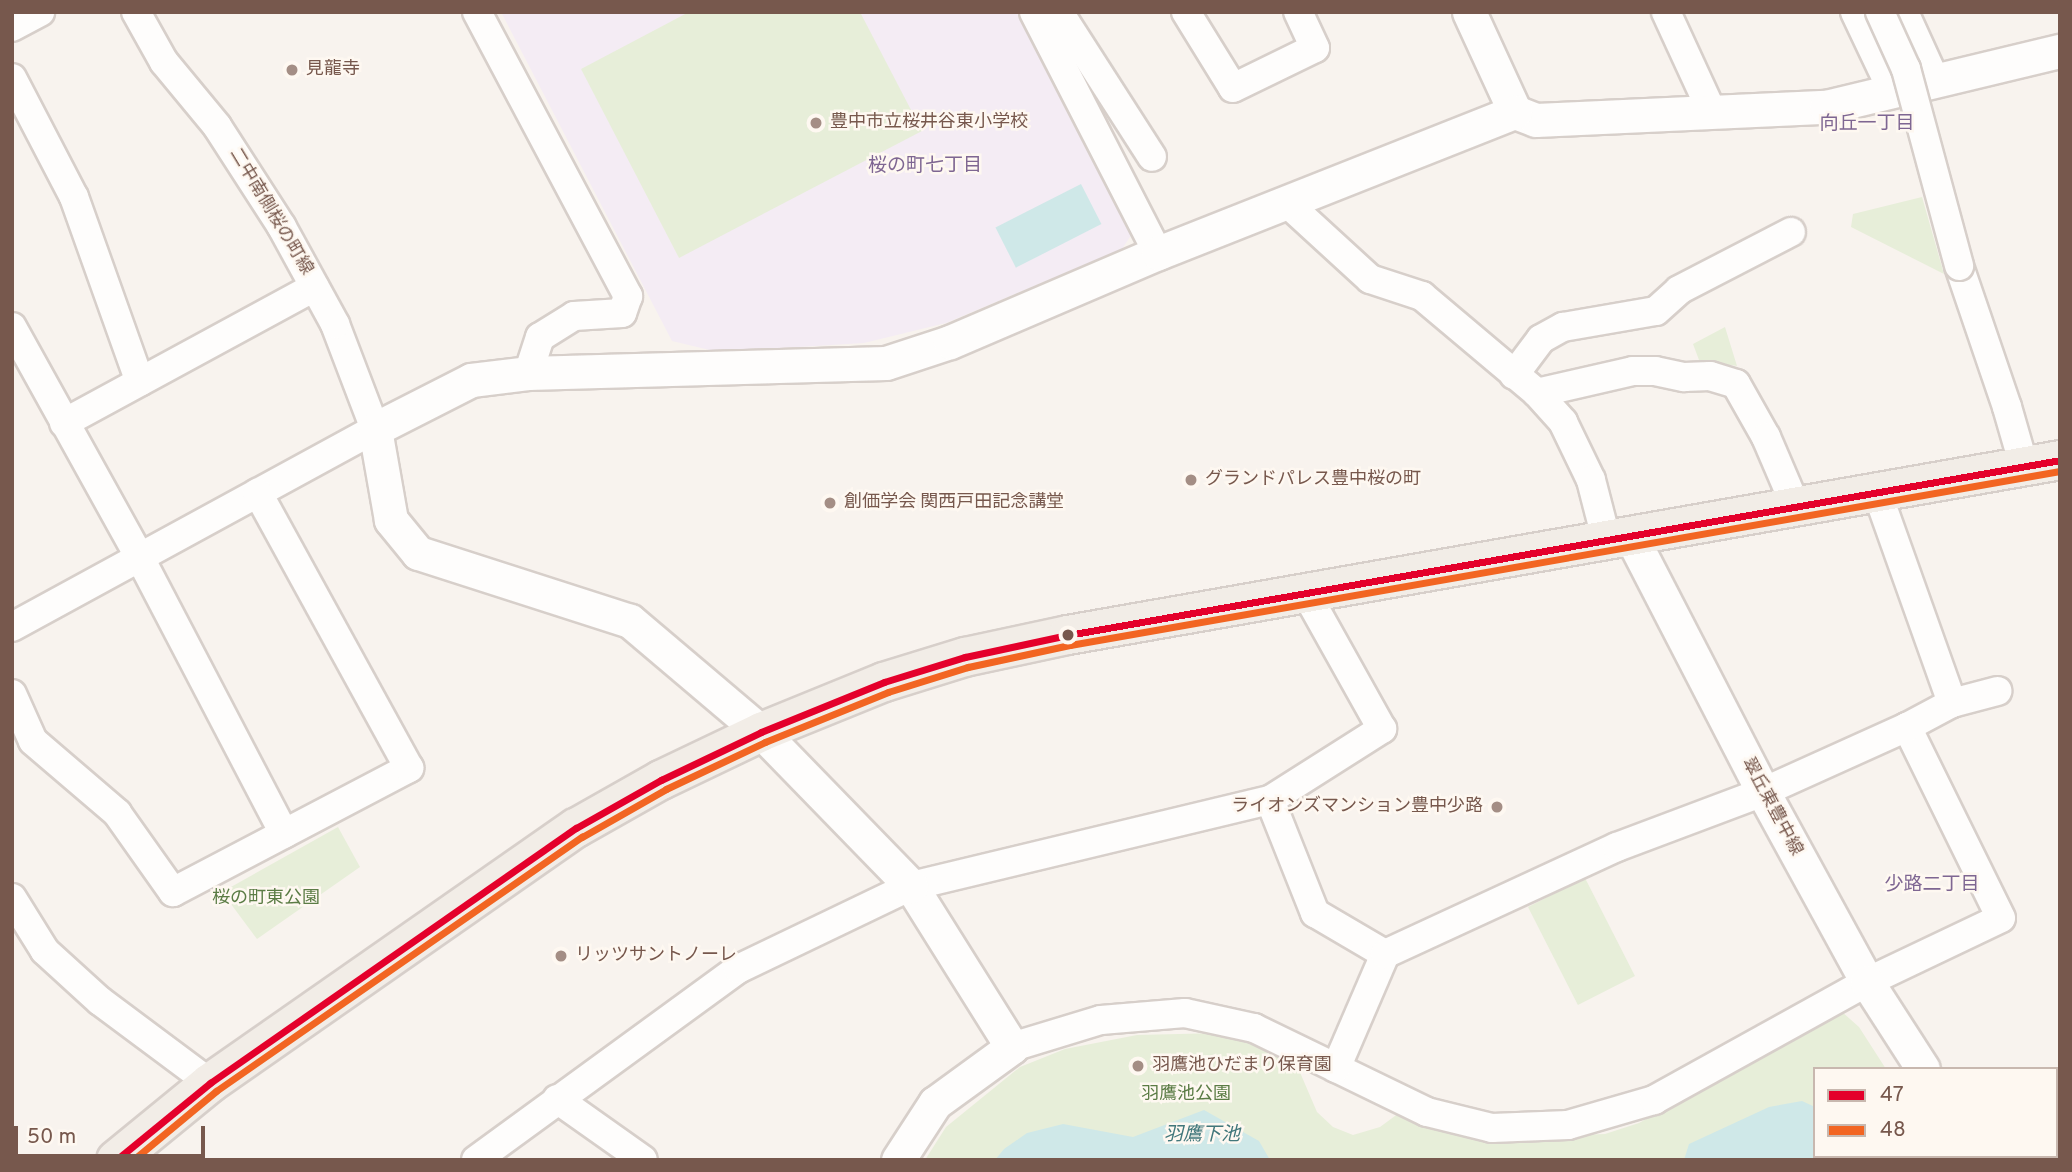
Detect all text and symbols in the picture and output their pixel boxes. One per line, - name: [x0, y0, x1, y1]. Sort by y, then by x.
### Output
- place label: 見龍寺: [306, 59, 360, 81]
- marker: 見龍寺: [284, 62, 300, 78]
- place label: 豊中市立桜井谷東小学校: [830, 112, 1028, 134]
- district label: 向丘一丁目: [1820, 114, 1914, 136]
- marker: 豊中市立桜井谷東小学校: [808, 115, 824, 131]
- street label: 二中南側桜の町線: [224, 145, 316, 279]
- district label: 桜の町七丁目: [868, 156, 982, 178]
- place label: グランドパレス豊中桜の町: [1205, 469, 1421, 491]
- marker: グランドパレス豊中桜の町: [1183, 472, 1199, 488]
- place label: 創価学会 関西戸田記念講堂: [844, 492, 1064, 514]
- marker: 創価学会 関西戸田記念講堂: [822, 495, 838, 511]
- unlabelled marker: [1061, 628, 1075, 642]
- street label: 翠丘東豊中線: [1736, 754, 1806, 860]
- place label: ライオンズマンション豊中少路: [1231, 796, 1483, 818]
- marker: ライオンズマンション豊中少路: [1489, 799, 1505, 815]
- district label: 少路二丁目: [1885, 875, 1979, 897]
- park label: 桜の町東公園: [212, 888, 320, 910]
- place label: リッツサントノーレ: [575, 945, 737, 967]
- marker: リッツサントノーレ: [553, 948, 569, 964]
- place label: 羽鷹池ひだまり保育園: [1152, 1055, 1332, 1077]
- marker: 羽鷹池ひだまり保育園: [1130, 1058, 1146, 1074]
- legend: [1813, 1067, 2058, 1158]
- text: 47: [1880, 1082, 1904, 1109]
- park label: 羽鷹池公園: [1141, 1084, 1231, 1106]
- scale bar: [18, 1112, 208, 1156]
- text: 48: [1880, 1117, 1906, 1144]
- text: 50 m: [27, 1124, 76, 1151]
- water label: 羽鷹下池: [1164, 1125, 1240, 1147]

